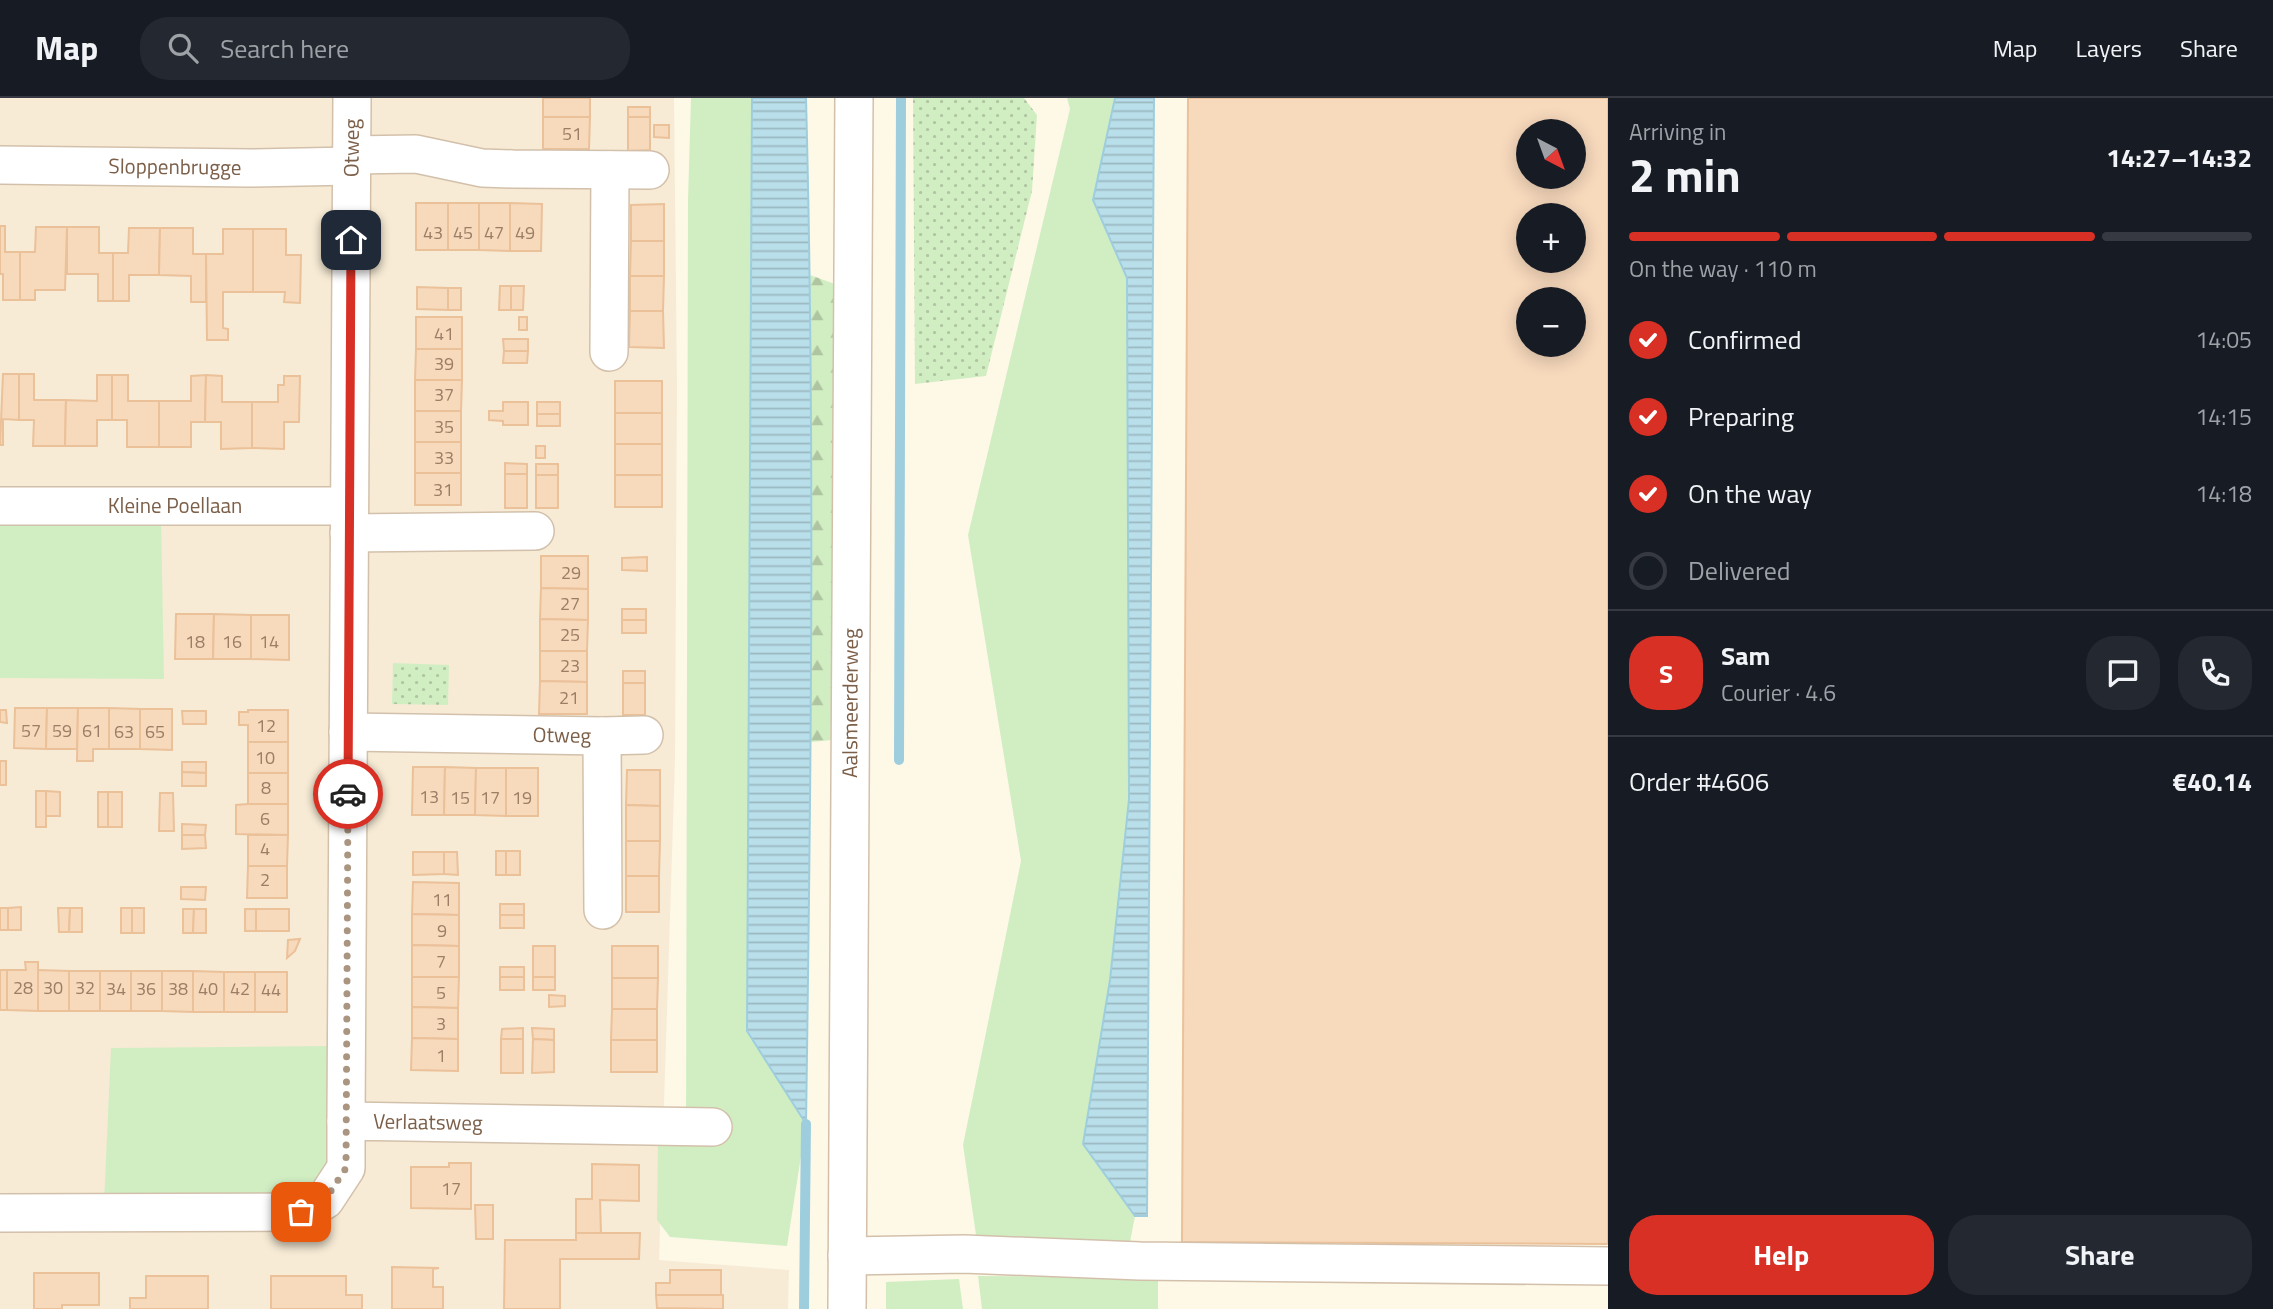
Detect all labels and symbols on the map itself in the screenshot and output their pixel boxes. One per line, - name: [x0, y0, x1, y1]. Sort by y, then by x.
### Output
- street label: Otweg: [335, 118, 367, 177]
- north arrow: [1516, 119, 1586, 189]
- house number: 51: [562, 120, 582, 147]
- street label: Sloppenbrugge: [108, 149, 242, 183]
- pin: [321, 210, 381, 270]
- house number: 43: [423, 219, 443, 246]
- house number: 45: [453, 219, 473, 246]
- house number: 47: [484, 219, 504, 246]
- house number: 49: [515, 219, 535, 246]
- house number: 41: [434, 320, 454, 347]
- house number: 39: [434, 350, 454, 377]
- house number: 37: [434, 381, 454, 408]
- house number: 35: [434, 413, 454, 440]
- house number: 33: [434, 444, 454, 471]
- house number: 31: [433, 476, 453, 503]
- street label: Kleine Poellaan: [108, 489, 242, 521]
- house number: 29: [561, 559, 581, 586]
- house number: 27: [560, 590, 580, 617]
- house number: 25: [560, 621, 580, 648]
- house number: 18: [185, 628, 205, 655]
- house number: 16: [222, 628, 242, 655]
- house number: 14: [259, 628, 279, 655]
- street label: Aalsmeerderweg: [833, 628, 866, 778]
- house number: 23: [560, 652, 580, 679]
- house number: 21: [559, 684, 579, 711]
- house number: 12: [256, 712, 276, 739]
- house number: 57: [21, 717, 41, 744]
- house number: 59: [52, 717, 72, 744]
- house number: 61: [82, 717, 102, 744]
- house number: 63: [114, 718, 134, 745]
- house number: 65: [145, 718, 165, 745]
- street label: Otweg: [532, 718, 592, 751]
- house number: 10: [255, 744, 275, 771]
- courier: [313, 759, 383, 829]
- house number: 8: [261, 774, 271, 801]
- house number: 13: [419, 783, 439, 810]
- house number: 15: [450, 784, 470, 811]
- house number: 17: [480, 784, 500, 811]
- house number: 19: [512, 784, 532, 811]
- house number: 6: [260, 805, 270, 832]
- house number: 4: [260, 835, 270, 862]
- house number: 2: [260, 866, 270, 893]
- house number: 11: [432, 886, 452, 913]
- house number: 9: [437, 917, 447, 944]
- house number: 7: [436, 948, 446, 975]
- house number: 28: [13, 974, 33, 1001]
- house number: 30: [43, 974, 63, 1001]
- house number: 32: [75, 974, 95, 1001]
- house number: 34: [106, 975, 126, 1002]
- house number: 36: [136, 975, 156, 1002]
- house number: 38: [168, 975, 188, 1002]
- house number: 40: [198, 975, 218, 1002]
- house number: 42: [230, 975, 250, 1002]
- house number: 44: [261, 976, 281, 1003]
- house number: 5: [436, 979, 446, 1006]
- house number: 3: [436, 1010, 446, 1037]
- house number: 1: [436, 1042, 446, 1069]
- street label: Verlaatsweg: [373, 1104, 483, 1138]
- house number: 17: [441, 1175, 461, 1202]
- pin: [271, 1182, 331, 1242]

